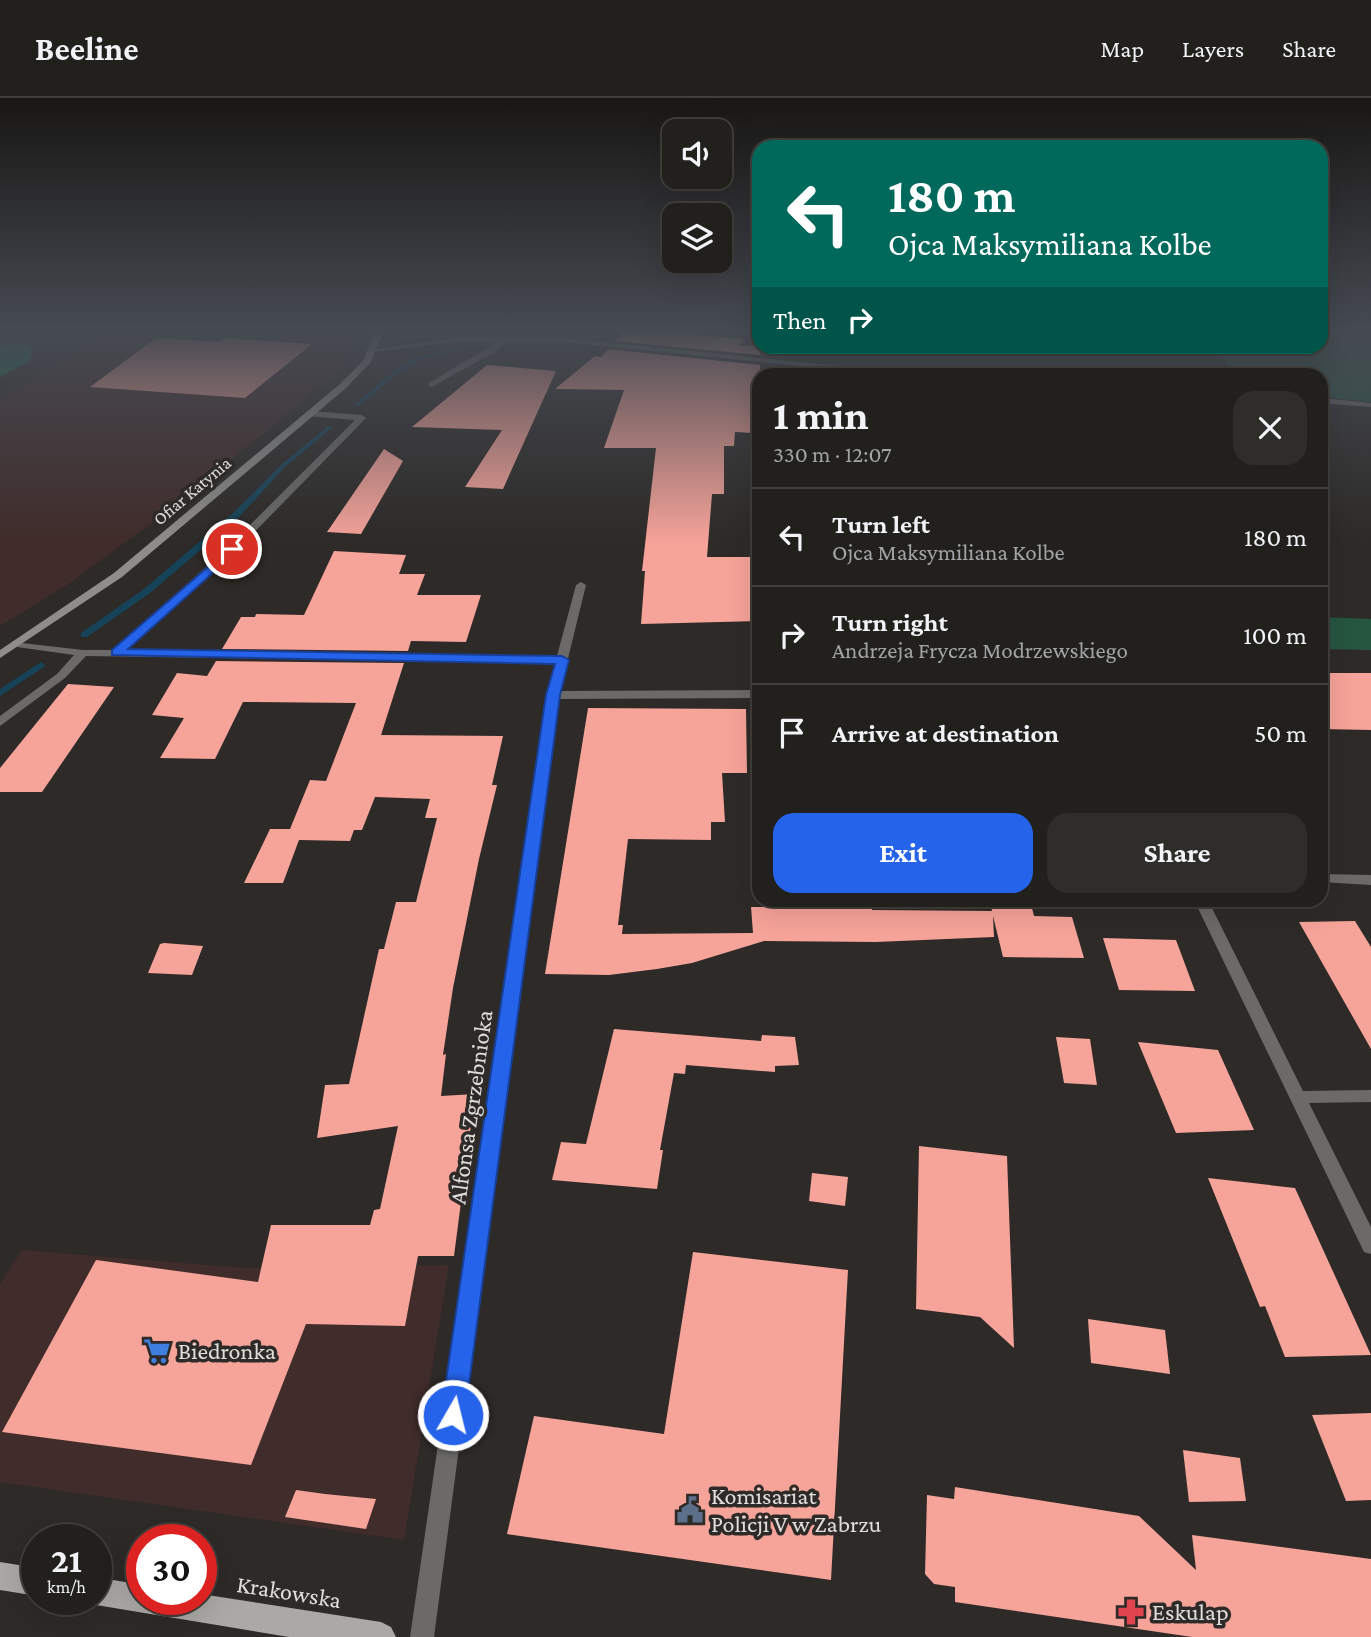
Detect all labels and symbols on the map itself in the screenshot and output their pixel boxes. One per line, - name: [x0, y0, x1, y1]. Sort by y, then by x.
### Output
- street label: Ofiar Katynia: [149, 453, 235, 529]
- pin: [202, 519, 262, 579]
- street label: Alfonsa Zgrzebnioka: [444, 1008, 497, 1206]
- supermarket icon: Biedronka: [142, 1336, 172, 1366]
- place label: Biedronka: [178, 1337, 276, 1364]
- position arrow: [416, 1378, 490, 1452]
- place label: Komisariat Policji V w Zabrzu: [711, 1482, 882, 1537]
- public building icon: Komisariat Policji V w Zabrzu: [675, 1495, 705, 1525]
- speed limit sign: 30: [126, 1524, 217, 1615]
- street label: Krakowska: [235, 1570, 343, 1613]
- pharmacy icon: Eskulap: [1116, 1597, 1146, 1627]
- place label: Eskulap: [1152, 1598, 1229, 1625]

